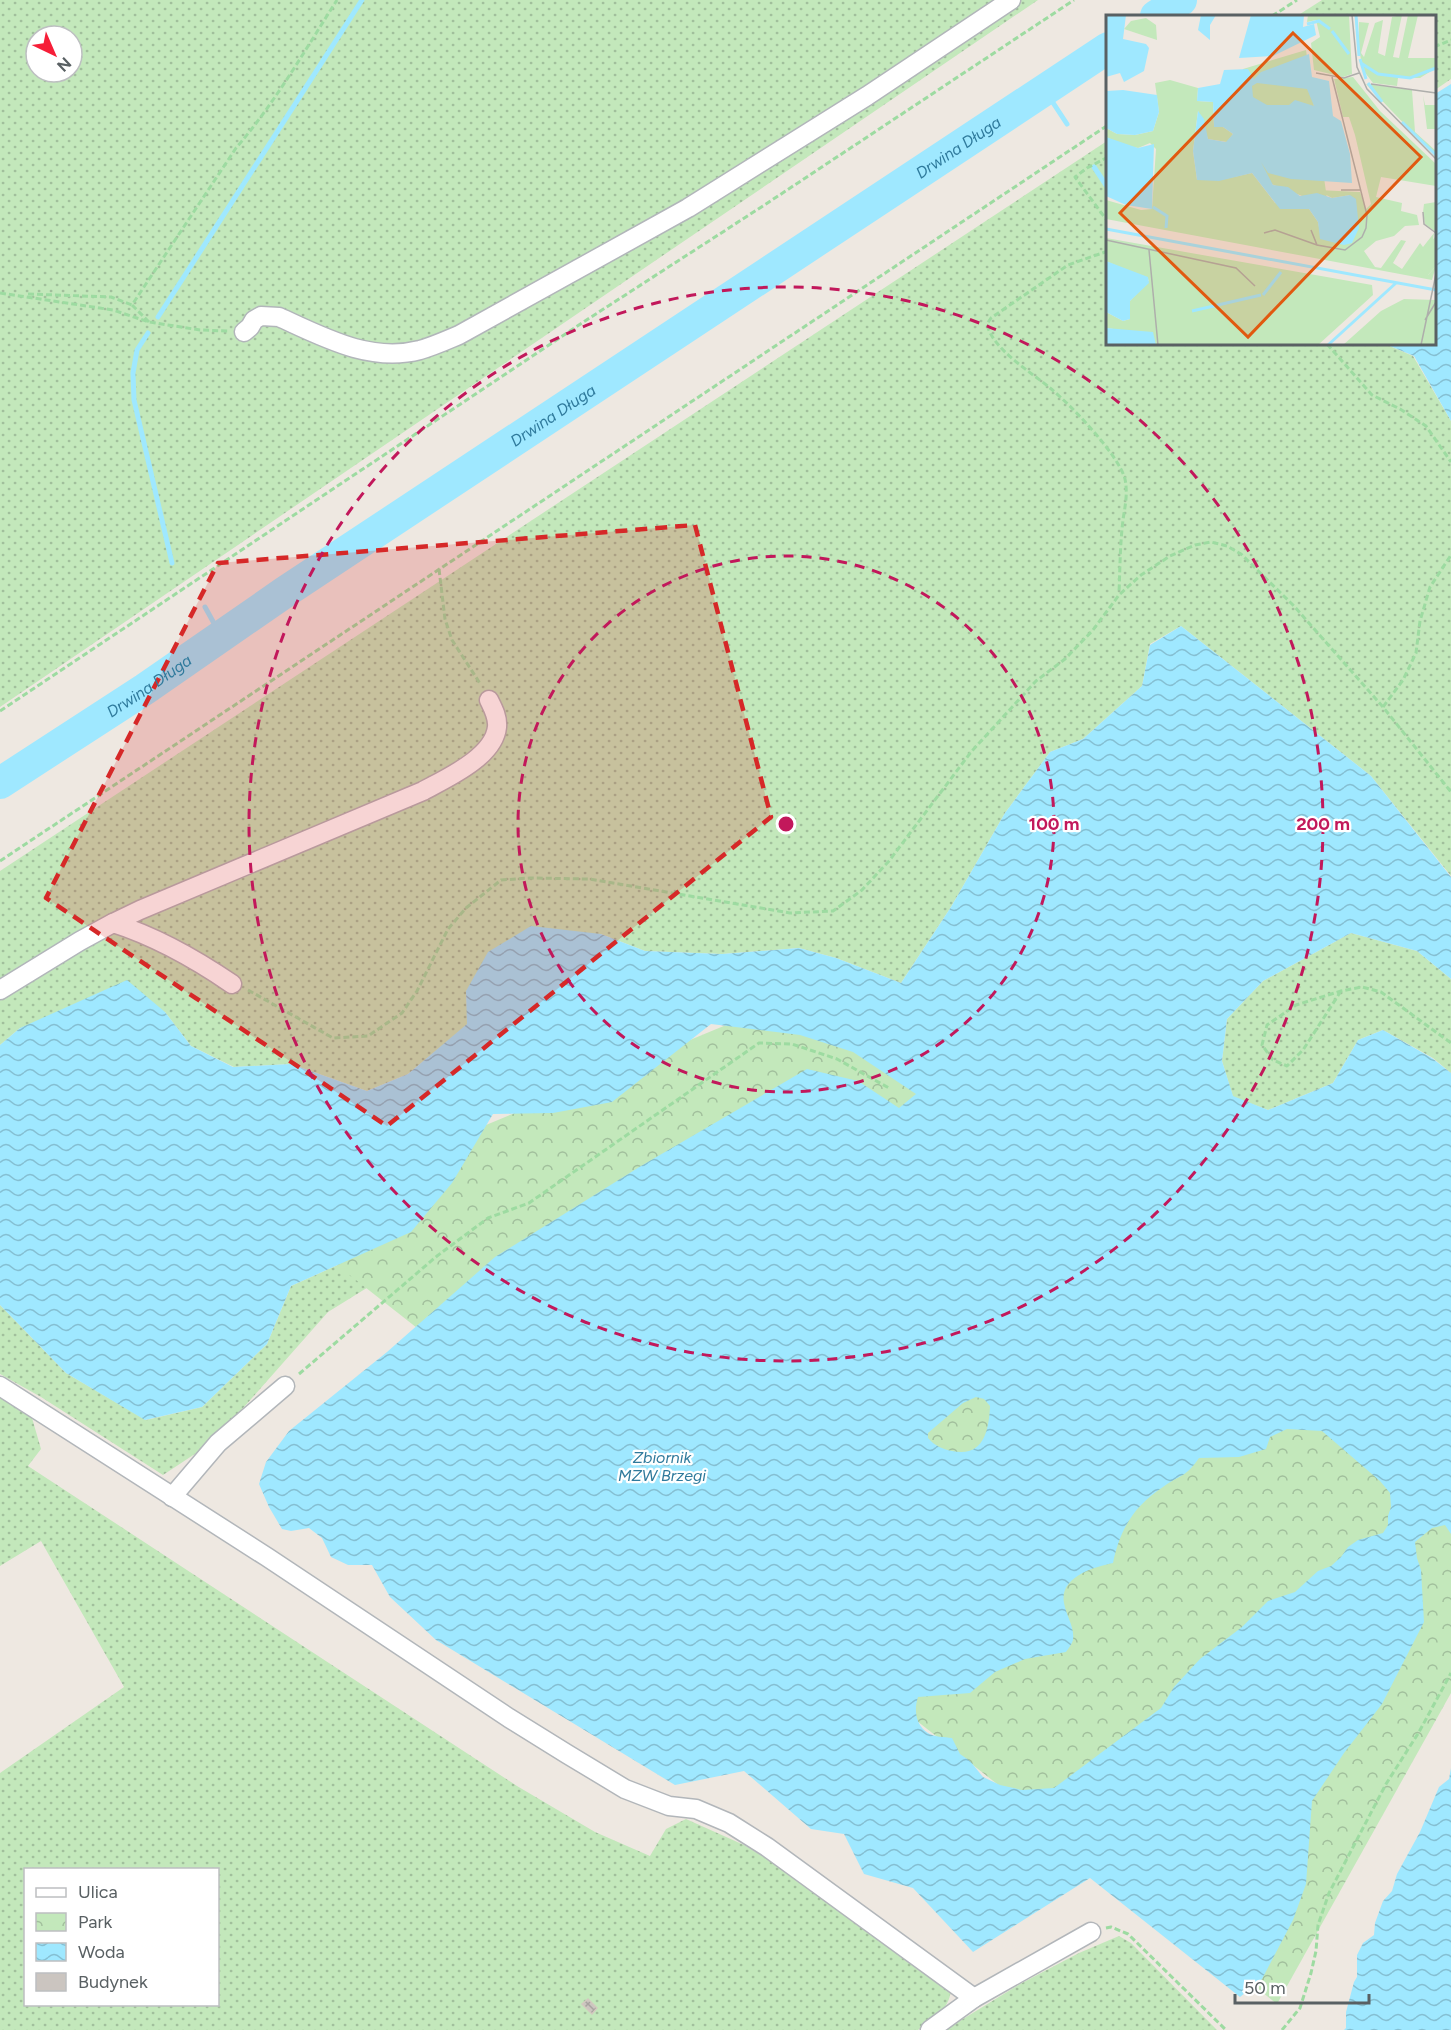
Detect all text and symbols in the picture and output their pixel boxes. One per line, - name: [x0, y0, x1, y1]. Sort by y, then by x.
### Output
- inset map: [1106, 15, 1436, 345]
- north arrow: [24, 24, 84, 84]
- text: N: [53, 53, 75, 76]
- water label: Drwina Długa: [912, 112, 1005, 183]
- water label: Drwina Długa: [507, 380, 599, 451]
- water label: Drwina Długa: [103, 651, 195, 721]
- text: 100 m: [1029, 813, 1079, 835]
- text: 200 m: [1296, 813, 1350, 835]
- centre of rings: [776, 814, 796, 834]
- water label: Zbiornik MZW Brzegi: [618, 1448, 706, 1485]
- legend: [24, 1868, 219, 2006]
- text: Ulica: [78, 1881, 118, 1903]
- text: Park: [78, 1911, 113, 1933]
- text: Woda: [78, 1941, 125, 1963]
- scale bar: [1235, 1967, 1368, 2005]
- text: Budynek: [78, 1971, 148, 1993]
- text: 50 m: [1244, 1977, 1286, 1999]

